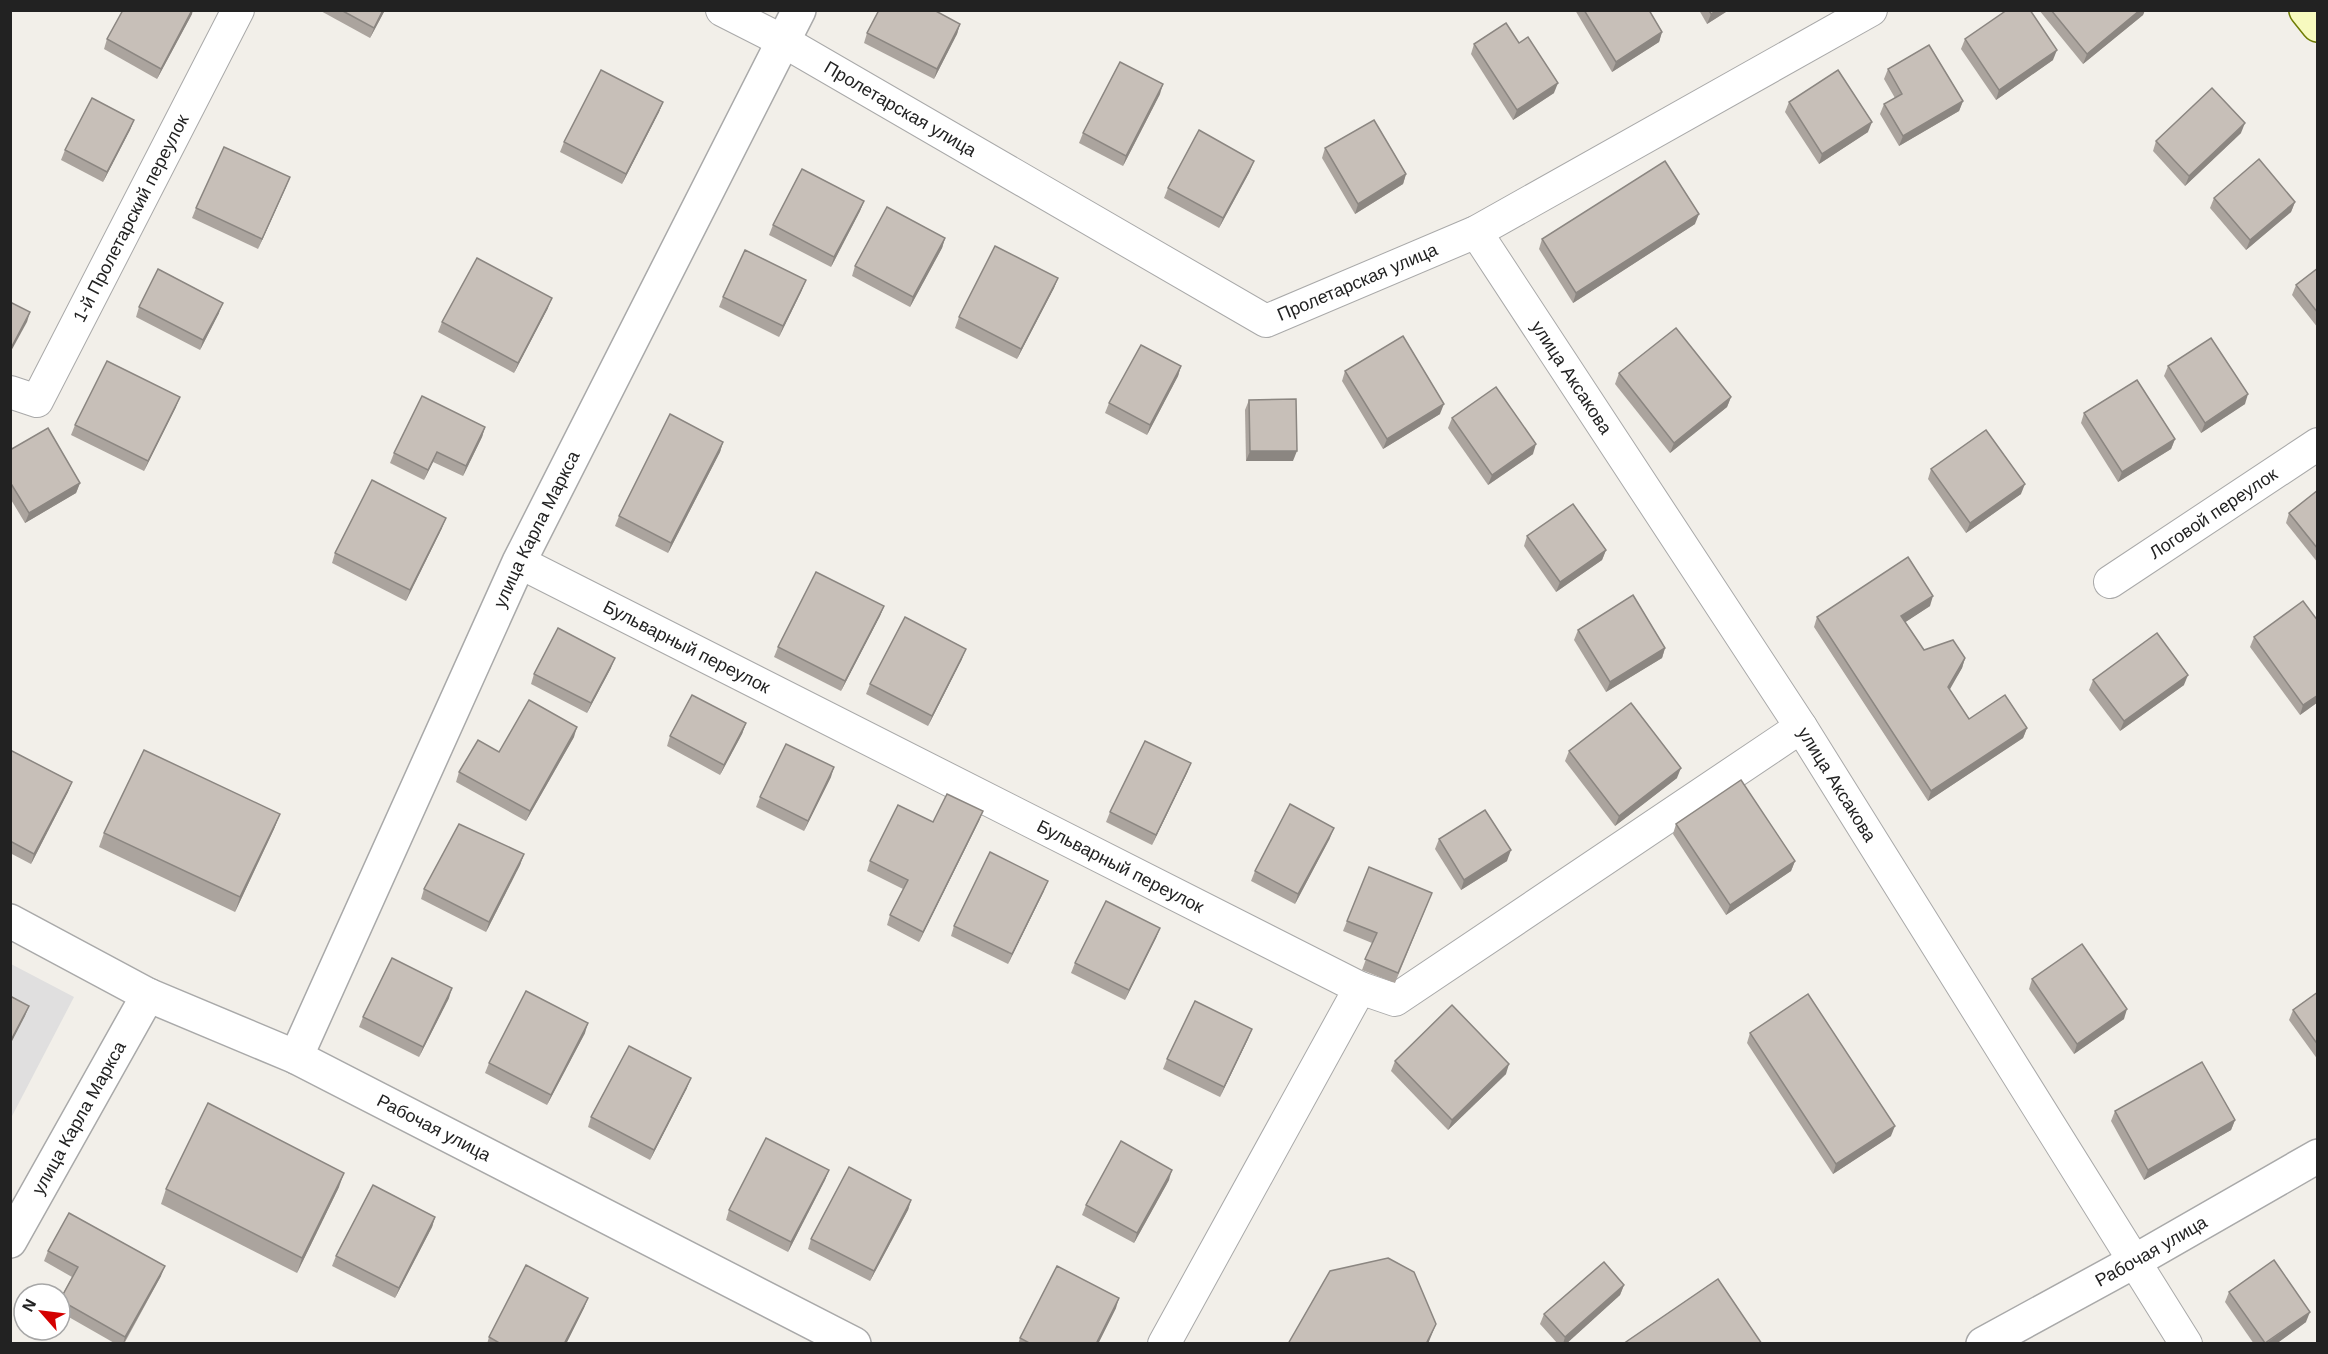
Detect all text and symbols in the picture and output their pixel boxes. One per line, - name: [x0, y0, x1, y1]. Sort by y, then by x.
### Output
- street label: Пролетарская улица: [821, 57, 981, 161]
- street label: 1-й Пролетарский переулок: [69, 111, 193, 325]
- street label: Пролетарская улица: [1274, 239, 1441, 325]
- street label: улица Аксакова: [1527, 317, 1616, 439]
- street label: улица Карла Маркса: [490, 447, 584, 611]
- street label: Логовой переулок: [2146, 464, 2281, 563]
- street label: Бульварный переулок: [600, 596, 773, 698]
- street label: улица Аксакова: [1794, 724, 1881, 846]
- street label: Бульварный переулок: [1034, 816, 1207, 917]
- street label: улица Карла Маркса: [28, 1037, 130, 1198]
- street label: Рабочая улица: [374, 1090, 495, 1166]
- street label: Рабочая улица: [2092, 1211, 2211, 1291]
- north arrow: [12, 1282, 72, 1342]
- text: N: [19, 1296, 39, 1314]

